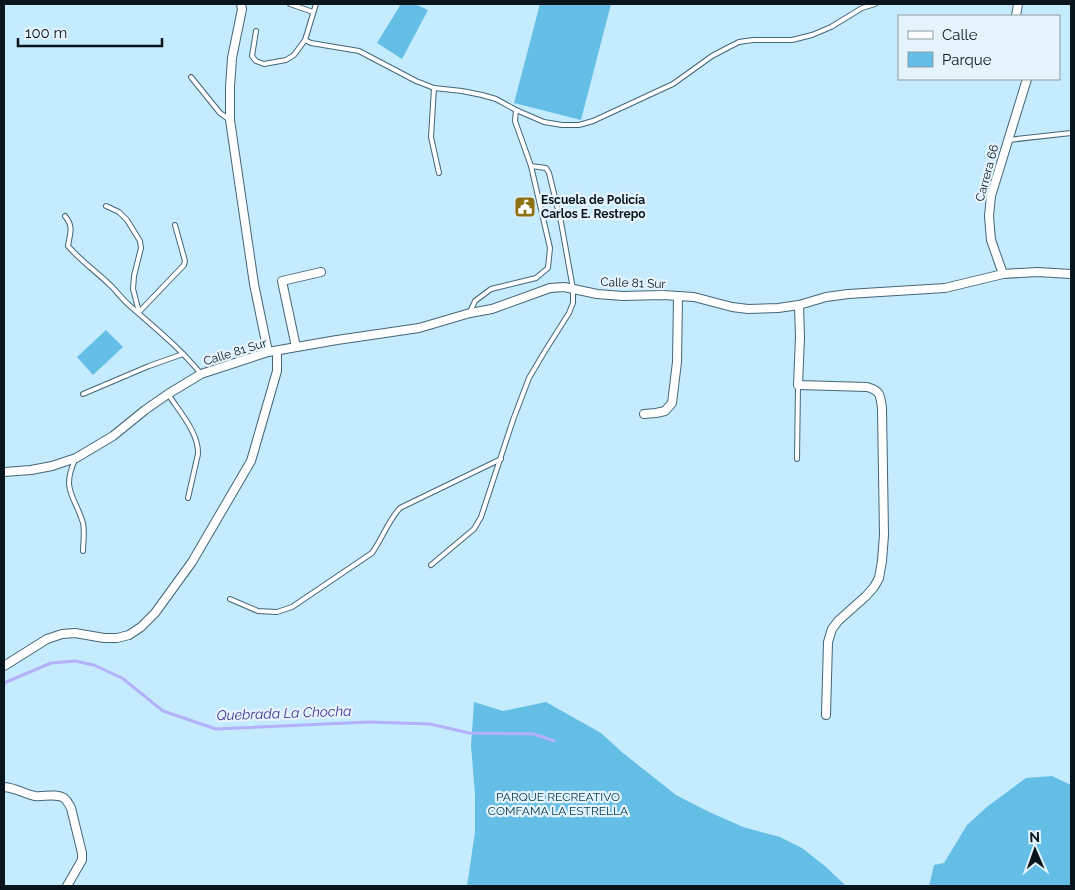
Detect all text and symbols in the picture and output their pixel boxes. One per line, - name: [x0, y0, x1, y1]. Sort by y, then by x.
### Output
- scale bar: [18, 15, 161, 47]
- legend: [898, 15, 1060, 80]
- text: 100 m: [25, 24, 67, 42]
- text: Calle: [942, 26, 978, 44]
- text: Parque: [942, 51, 992, 69]
- street label: Carrera 66: [973, 143, 1001, 203]
- place label: Escuela de Policía Carlos E. Restrepo: [541, 193, 646, 221]
- public building icon: Escuela de Policía Carlos E. Restrepo: [513, 195, 537, 219]
- street label: Calle 81 Sur: [600, 275, 667, 291]
- street label: Calle 81 Sur: [202, 336, 269, 368]
- water label: Quebrada La Chocha: [216, 703, 352, 723]
- park label: PARQUE RECREATIVO COMFAMA LA ESTRELLA: [488, 790, 628, 818]
- north arrow: [1010, 825, 1060, 875]
- text: N: [1029, 829, 1040, 845]

